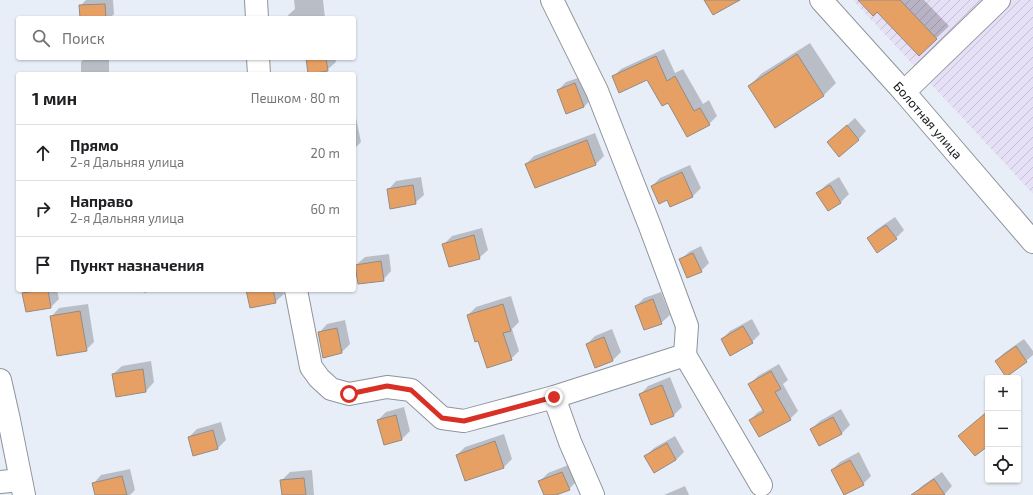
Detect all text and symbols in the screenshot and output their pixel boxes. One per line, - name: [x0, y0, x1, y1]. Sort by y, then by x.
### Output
- search box: [16, 16, 356, 60]
- icon: search: [30, 27, 52, 49]
- text: Поиск: [62, 29, 105, 47]
- street label: Болотная улица: [890, 78, 966, 162]
- text: 1 мин: [32, 88, 77, 108]
- text: Пешком · 80 m: [251, 90, 340, 106]
- text: Прямо: [70, 136, 119, 154]
- icon: ahead: [32, 142, 54, 164]
- text: 20 m: [311, 145, 340, 161]
- text: 2-я Дальняя улица: [70, 154, 184, 170]
- text: Направо: [70, 192, 133, 210]
- icon: right: [32, 198, 54, 220]
- text: 60 m: [310, 201, 340, 217]
- text: 2-я Дальняя улица: [70, 210, 184, 226]
- icon: arrive: [32, 254, 54, 276]
- text: Пункт назначения: [70, 256, 204, 274]
- map controls: [985, 375, 1021, 483]
- button: +: [985, 375, 1021, 411]
- route start: [340, 385, 358, 403]
- route end: [545, 388, 563, 406]
- button: −: [985, 411, 1021, 447]
- button: locate: [985, 447, 1021, 483]

